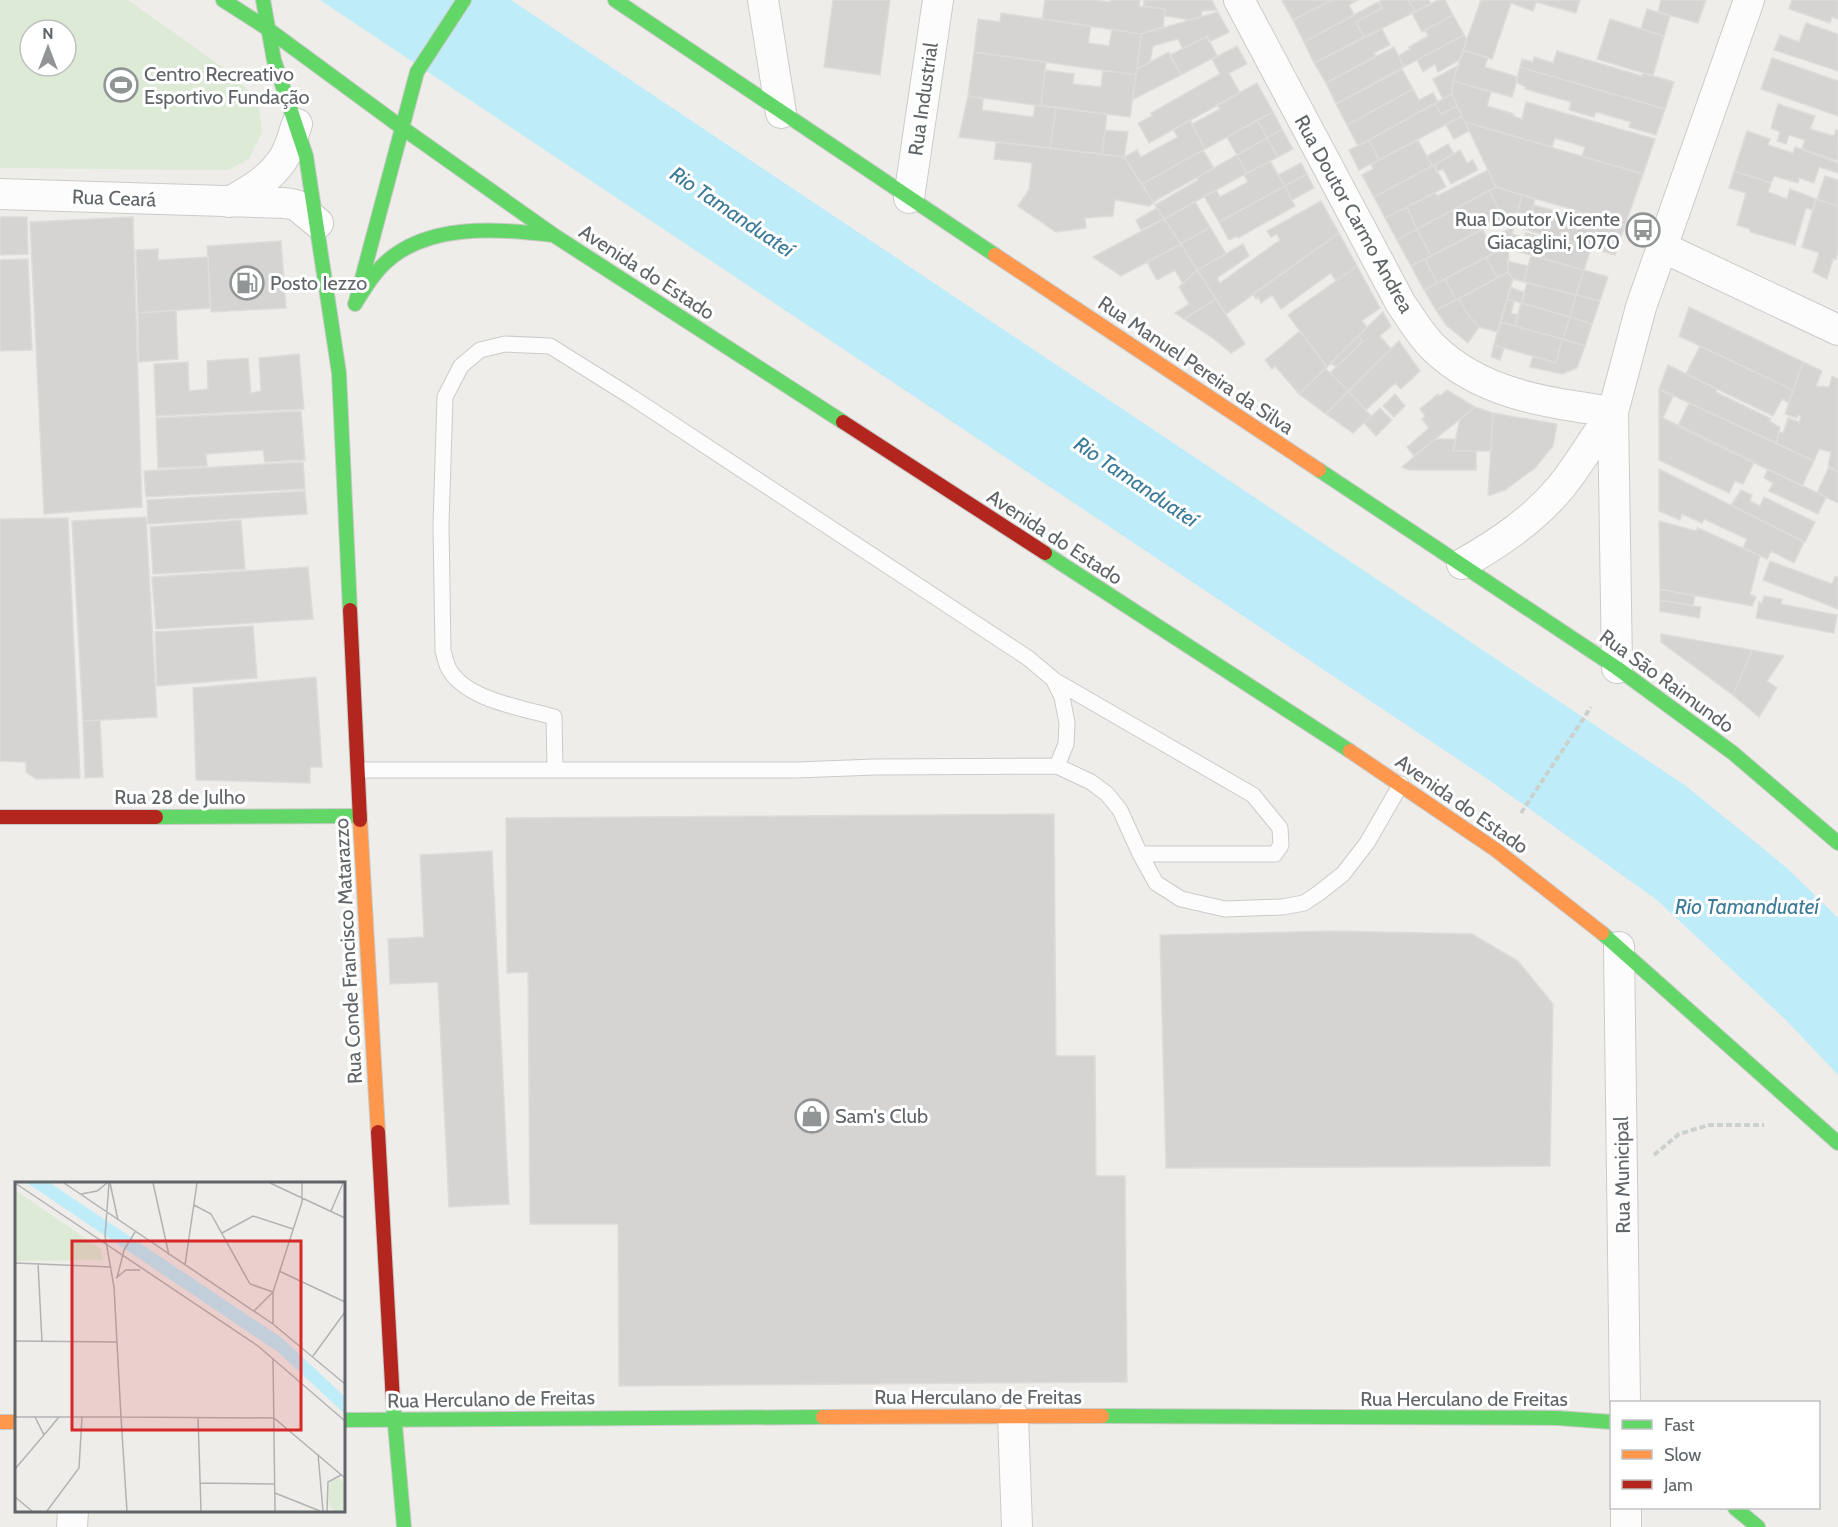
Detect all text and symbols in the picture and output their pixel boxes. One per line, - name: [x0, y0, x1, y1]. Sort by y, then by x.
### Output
- north arrow: [18, 18, 78, 78]
- text: N: [42, 24, 54, 43]
- street label: Rua Industrial: [903, 41, 943, 157]
- place label: Centro Recreativo Esportivo Fundação: [144, 62, 310, 109]
- sports icon: Centro Recreativo Esportivo Fundação: [103, 67, 139, 103]
- street label: Rua Doutor Carmo Andrea: [1290, 111, 1419, 317]
- water label: Rio Tamanduateí: [666, 161, 800, 263]
- street label: Rua Ceará: [72, 185, 157, 211]
- place label: Rua Doutor Vicente Giacaglini, 1070: [1455, 207, 1620, 254]
- bus stop icon: Rua Doutor Vicente Giacaglini, 1070: [1625, 212, 1661, 248]
- street label: Avenida do Estado: [575, 219, 719, 325]
- fuel station icon: Posto Iezzo: [229, 265, 265, 301]
- place label: Posto Iezzo: [270, 271, 367, 295]
- street label: Rua Manuel Pereira da Silva: [1094, 291, 1299, 440]
- water label: Rio Tamanduateí: [1070, 431, 1204, 533]
- street label: Avenida do Estado: [983, 484, 1127, 590]
- street label: Rua São Raimundo: [1595, 624, 1739, 738]
- street label: Avenida do Estado: [1391, 749, 1533, 859]
- street label: Rua 28 de Julho: [114, 785, 246, 809]
- street label: Rua Conde Francisco Matarazzo: [329, 817, 367, 1085]
- water label: Rio Tamanduateí: [1675, 894, 1820, 919]
- shop icon: Sam's Club: [794, 1098, 830, 1134]
- place label: Sam's Club: [835, 1104, 928, 1128]
- street label: Rua Municipal: [1609, 1116, 1635, 1234]
- inset map: [15, 1182, 345, 1512]
- street label: Rua Herculano de Freitas: [387, 1385, 595, 1413]
- street label: Rua Herculano de Freitas: [874, 1385, 1082, 1409]
- street label: Rua Herculano de Freitas: [1360, 1387, 1568, 1411]
- legend: [1610, 1401, 1820, 1509]
- text: Fast: [1664, 1414, 1695, 1436]
- text: Slow: [1664, 1444, 1701, 1466]
- text: Jam: [1663, 1474, 1693, 1496]

